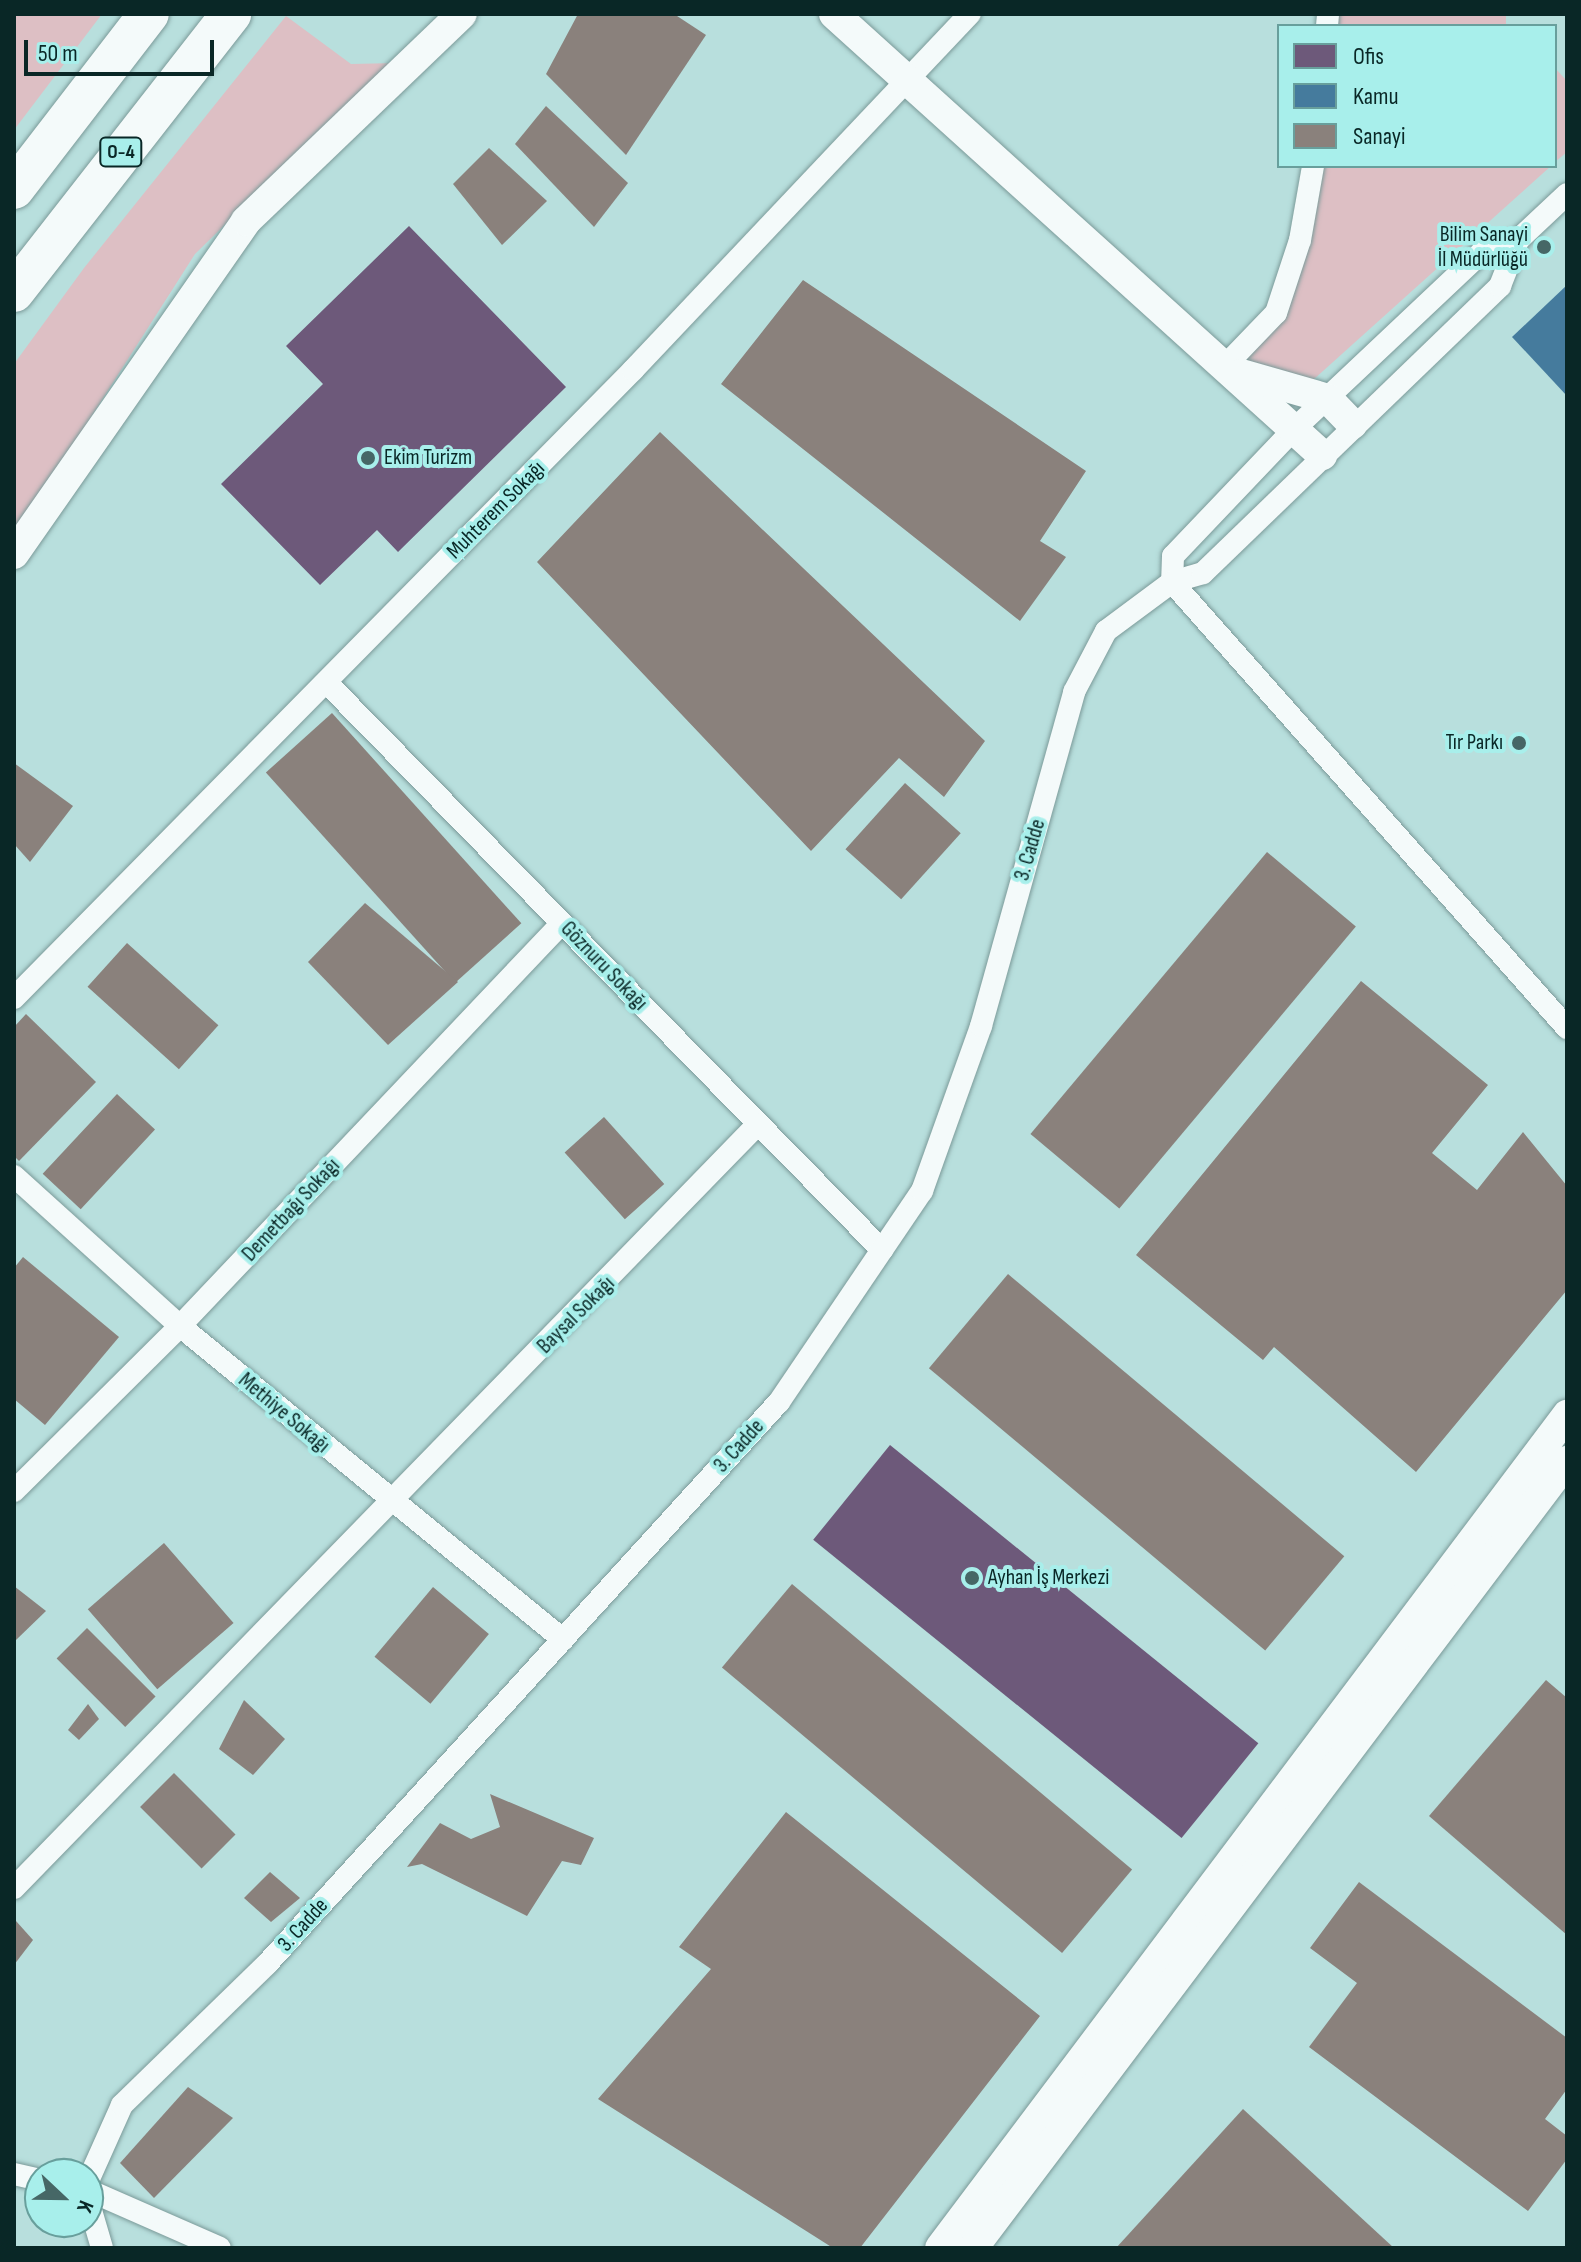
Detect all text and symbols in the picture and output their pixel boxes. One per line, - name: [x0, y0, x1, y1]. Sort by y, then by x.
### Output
- scale bar: [28, 24, 218, 74]
- legend: [1277, 24, 1557, 168]
- text: 50 m: [38, 39, 78, 68]
- text: Ofis: [1353, 42, 1384, 71]
- text: Kamu: [1353, 82, 1398, 111]
- text: Sanayi: [1353, 122, 1406, 151]
- road number: O-4: [99, 136, 143, 168]
- place label: Bilim Sanayi İl Müdürlüğü: [1438, 221, 1528, 272]
- marker: Bilim Sanayi İl Müdürlüğü: [1535, 238, 1553, 256]
- place label: Ekim Turizm: [384, 445, 472, 471]
- marker: Ekim Turizm: [359, 449, 377, 467]
- street label: Muhterem Sokağı: [441, 455, 551, 565]
- place label: Tır Parkı: [1446, 730, 1503, 756]
- marker: Tır Parkı: [1510, 734, 1528, 752]
- street label: 3. Cadde: [1009, 816, 1051, 884]
- street label: Göznuru Sokağı: [555, 916, 653, 1016]
- street label: Demetbağı Sokağı: [236, 1153, 346, 1267]
- street label: Baysal Sokağı: [532, 1271, 620, 1359]
- street label: Methiye Sokağı: [233, 1367, 335, 1459]
- street label: 3. Cadde: [708, 1414, 770, 1478]
- place label: Ayhan İş Merkezi: [988, 1565, 1109, 1591]
- marker: Ayhan İş Merkezi: [963, 1569, 981, 1587]
- street label: 3. Cadde: [272, 1893, 334, 1957]
- north arrow: [24, 2158, 104, 2238]
- text: K: [70, 2196, 99, 2217]

